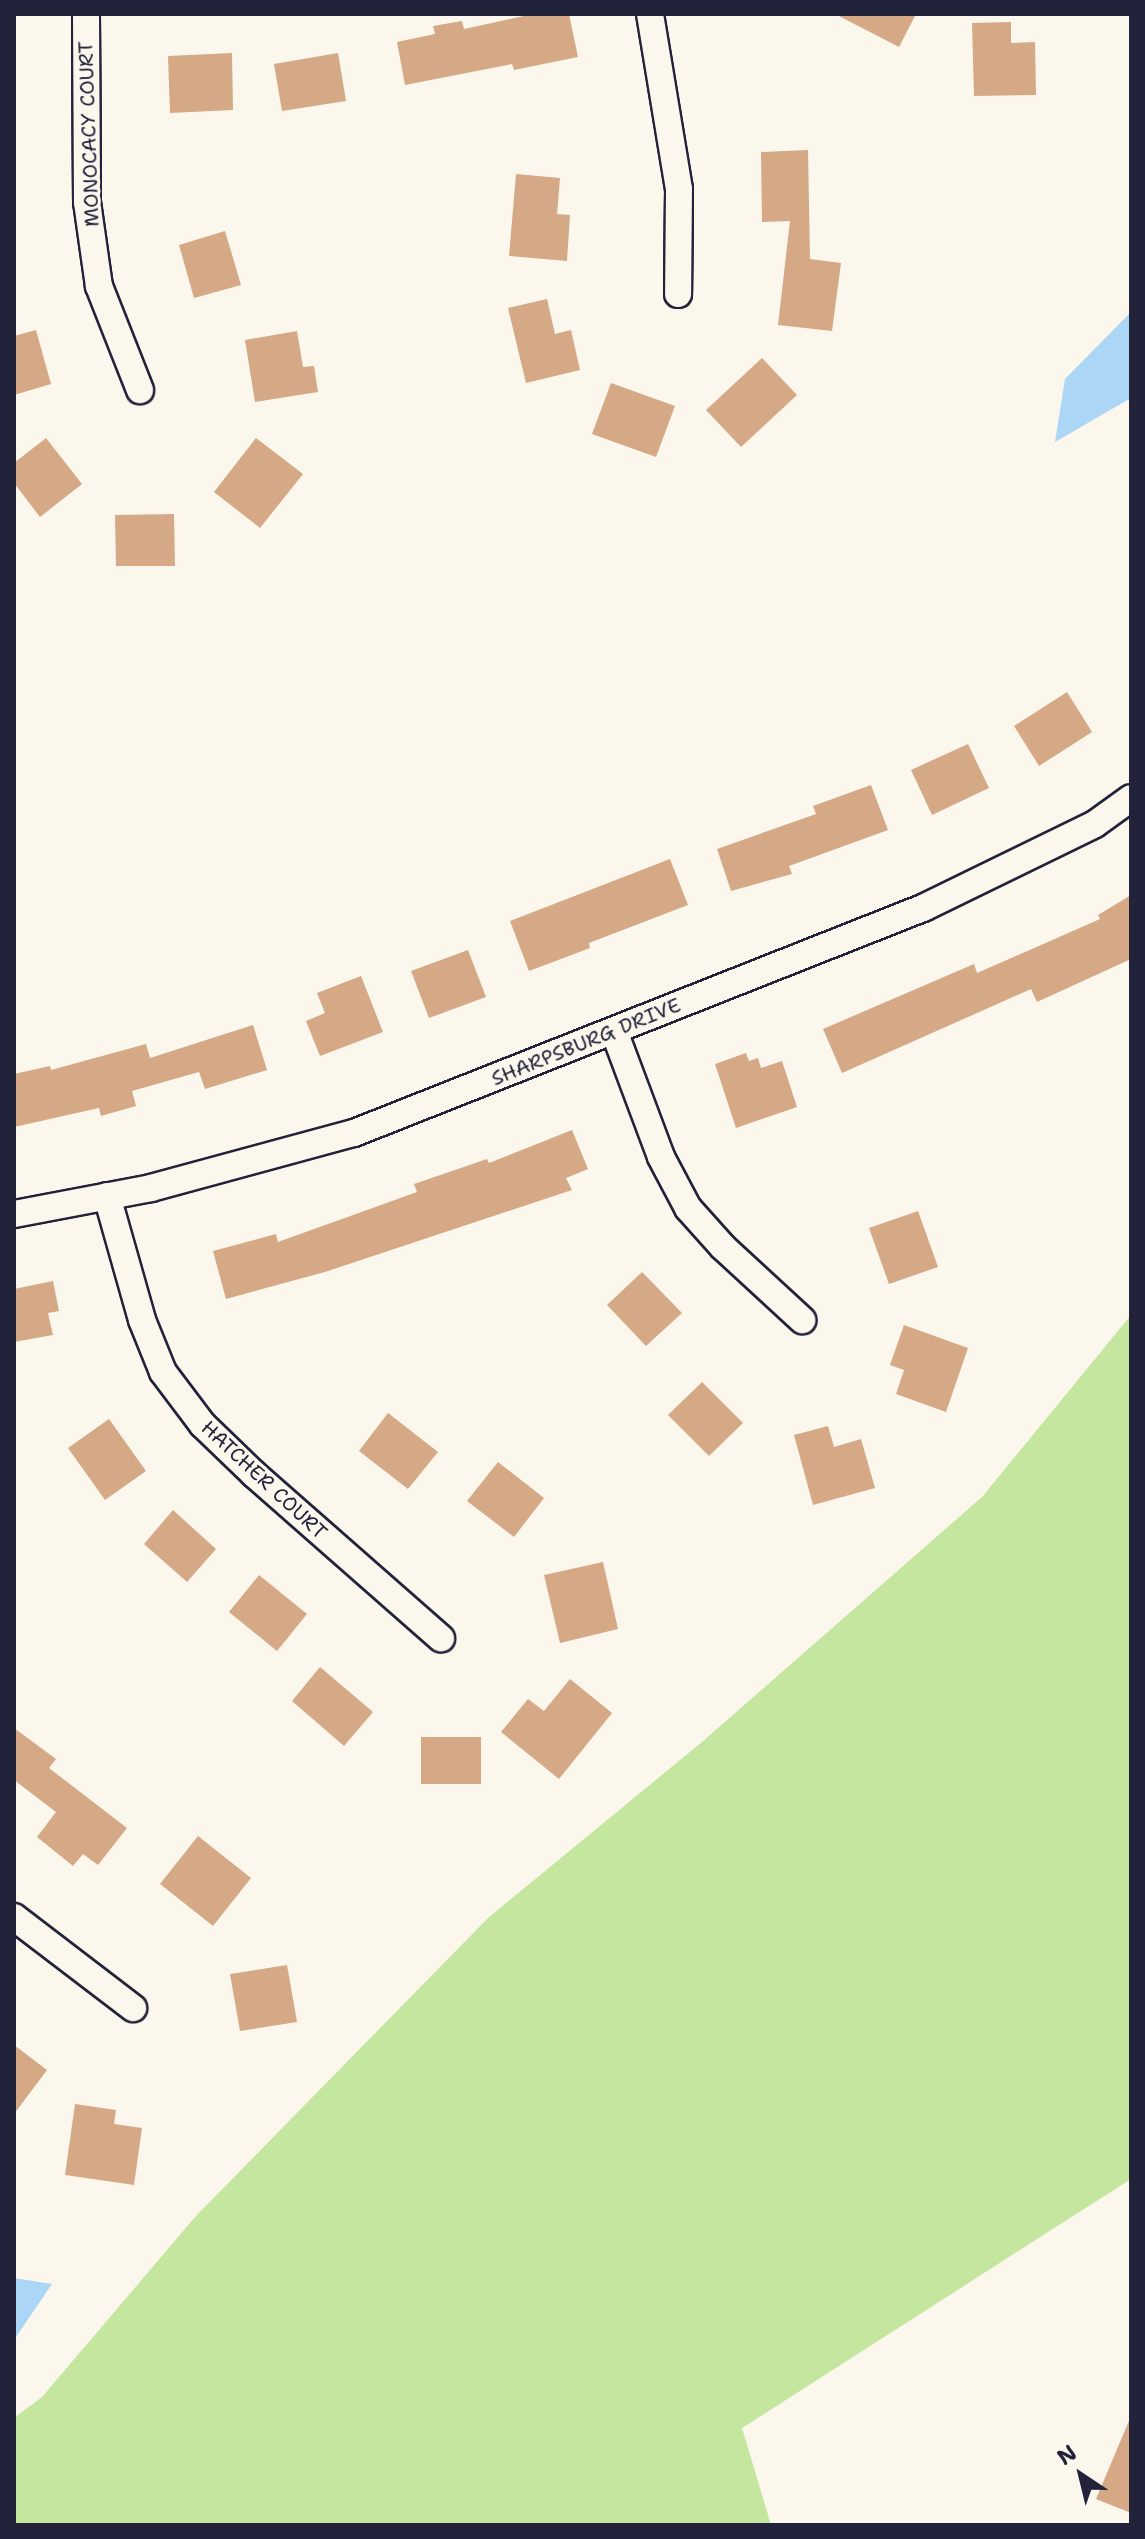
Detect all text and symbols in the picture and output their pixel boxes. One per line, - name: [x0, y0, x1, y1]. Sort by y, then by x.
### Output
- street label: MONOCACY COURT: [74, 41, 104, 227]
- street label: SHARPSBURG DRIVE: [488, 993, 684, 1091]
- street label: HATCHER COURT: [196, 1416, 332, 1544]
- north arrow: [1041, 2435, 1121, 2515]
- text: N: [1051, 2438, 1082, 2472]

